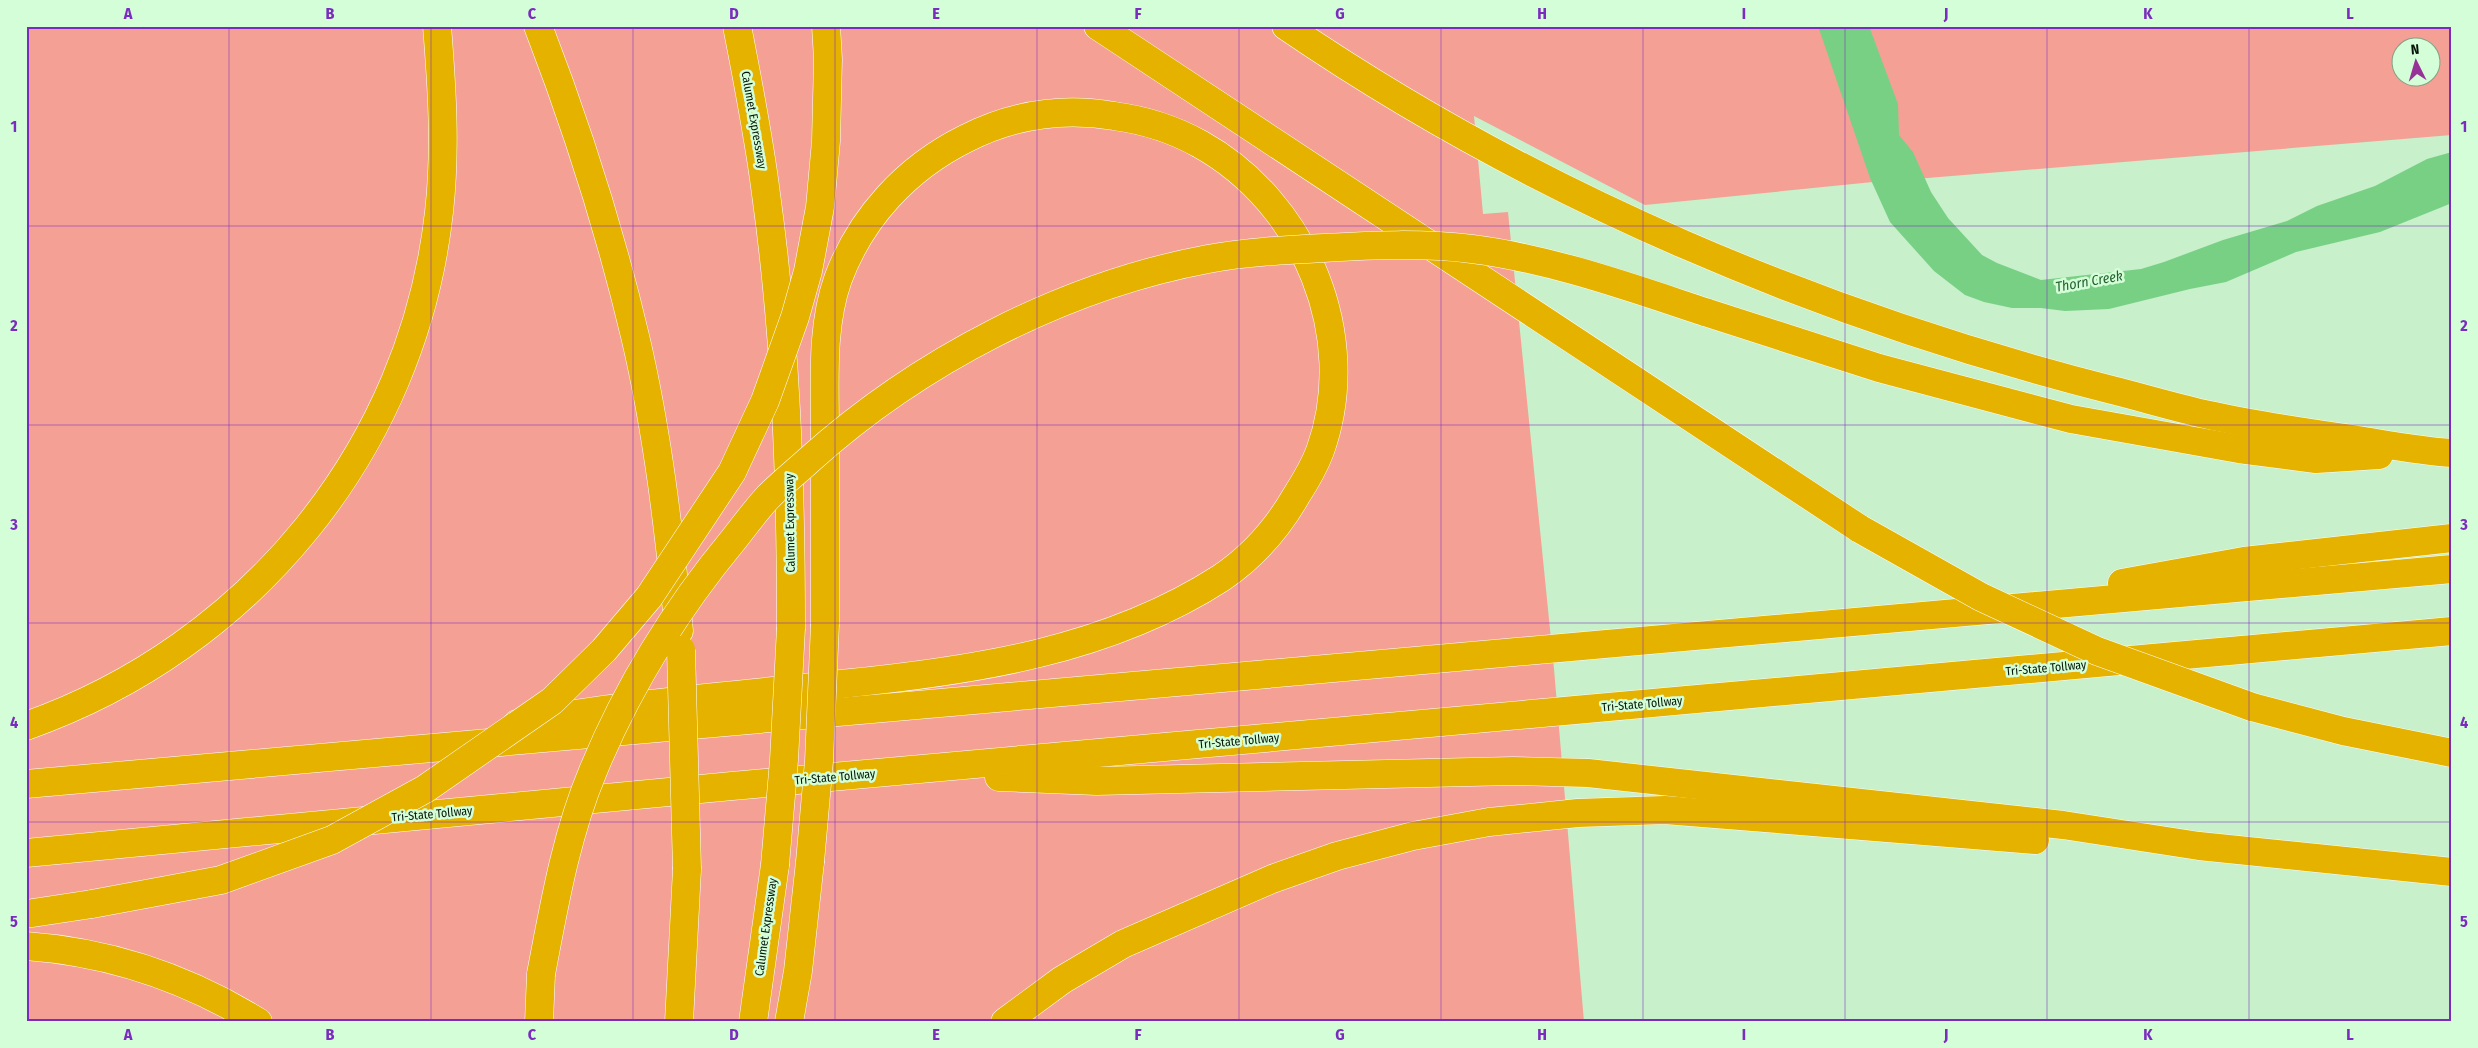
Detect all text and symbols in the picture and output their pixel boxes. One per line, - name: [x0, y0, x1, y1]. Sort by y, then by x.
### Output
- text: A: [123, 4, 133, 23]
- text: B: [326, 4, 335, 23]
- text: C: [528, 4, 537, 23]
- text: D: [729, 4, 739, 23]
- text: E: [932, 4, 940, 23]
- text: F: [1134, 4, 1142, 23]
- text: G: [1335, 4, 1345, 23]
- text: H: [1537, 4, 1547, 23]
- text: I: [1742, 4, 1746, 23]
- text: J: [1943, 4, 1948, 23]
- text: K: [2143, 4, 2153, 23]
- text: L: [2346, 4, 2354, 23]
- north arrow: [2390, 38, 2440, 88]
- text: N: [2410, 41, 2420, 58]
- street label: Calumet Expressway: [739, 70, 770, 171]
- text: 1: [11, 117, 17, 136]
- text: 1: [2461, 117, 2467, 136]
- water label: Thorn Creek: [2054, 267, 2124, 296]
- text: 2: [9, 316, 18, 335]
- text: 2: [2459, 316, 2468, 335]
- street label: Calumet Expressway: [782, 473, 798, 573]
- text: 3: [9, 515, 18, 534]
- text: 3: [2459, 515, 2468, 534]
- street label: Tri-State Tollway: [2005, 657, 2088, 678]
- street label: Tri-State Tollway: [1601, 693, 1684, 714]
- text: 4: [10, 713, 18, 732]
- text: 4: [2460, 713, 2468, 732]
- street label: Tri-State Tollway: [1198, 730, 1281, 751]
- street label: Tri-State Tollway: [794, 766, 877, 787]
- street label: Tri-State Tollway: [391, 803, 474, 824]
- street label: Calumet Expressway: [752, 876, 780, 977]
- text: 5: [10, 912, 18, 931]
- text: 5: [2460, 912, 2468, 931]
- text: A: [123, 1025, 133, 1044]
- text: B: [326, 1025, 335, 1044]
- text: C: [528, 1025, 537, 1044]
- text: D: [729, 1025, 739, 1044]
- text: E: [932, 1025, 940, 1044]
- text: F: [1134, 1025, 1142, 1044]
- text: G: [1335, 1025, 1345, 1044]
- text: H: [1537, 1025, 1547, 1044]
- text: I: [1742, 1025, 1746, 1044]
- text: J: [1943, 1025, 1948, 1044]
- text: K: [2143, 1025, 2153, 1044]
- text: L: [2346, 1025, 2354, 1044]

